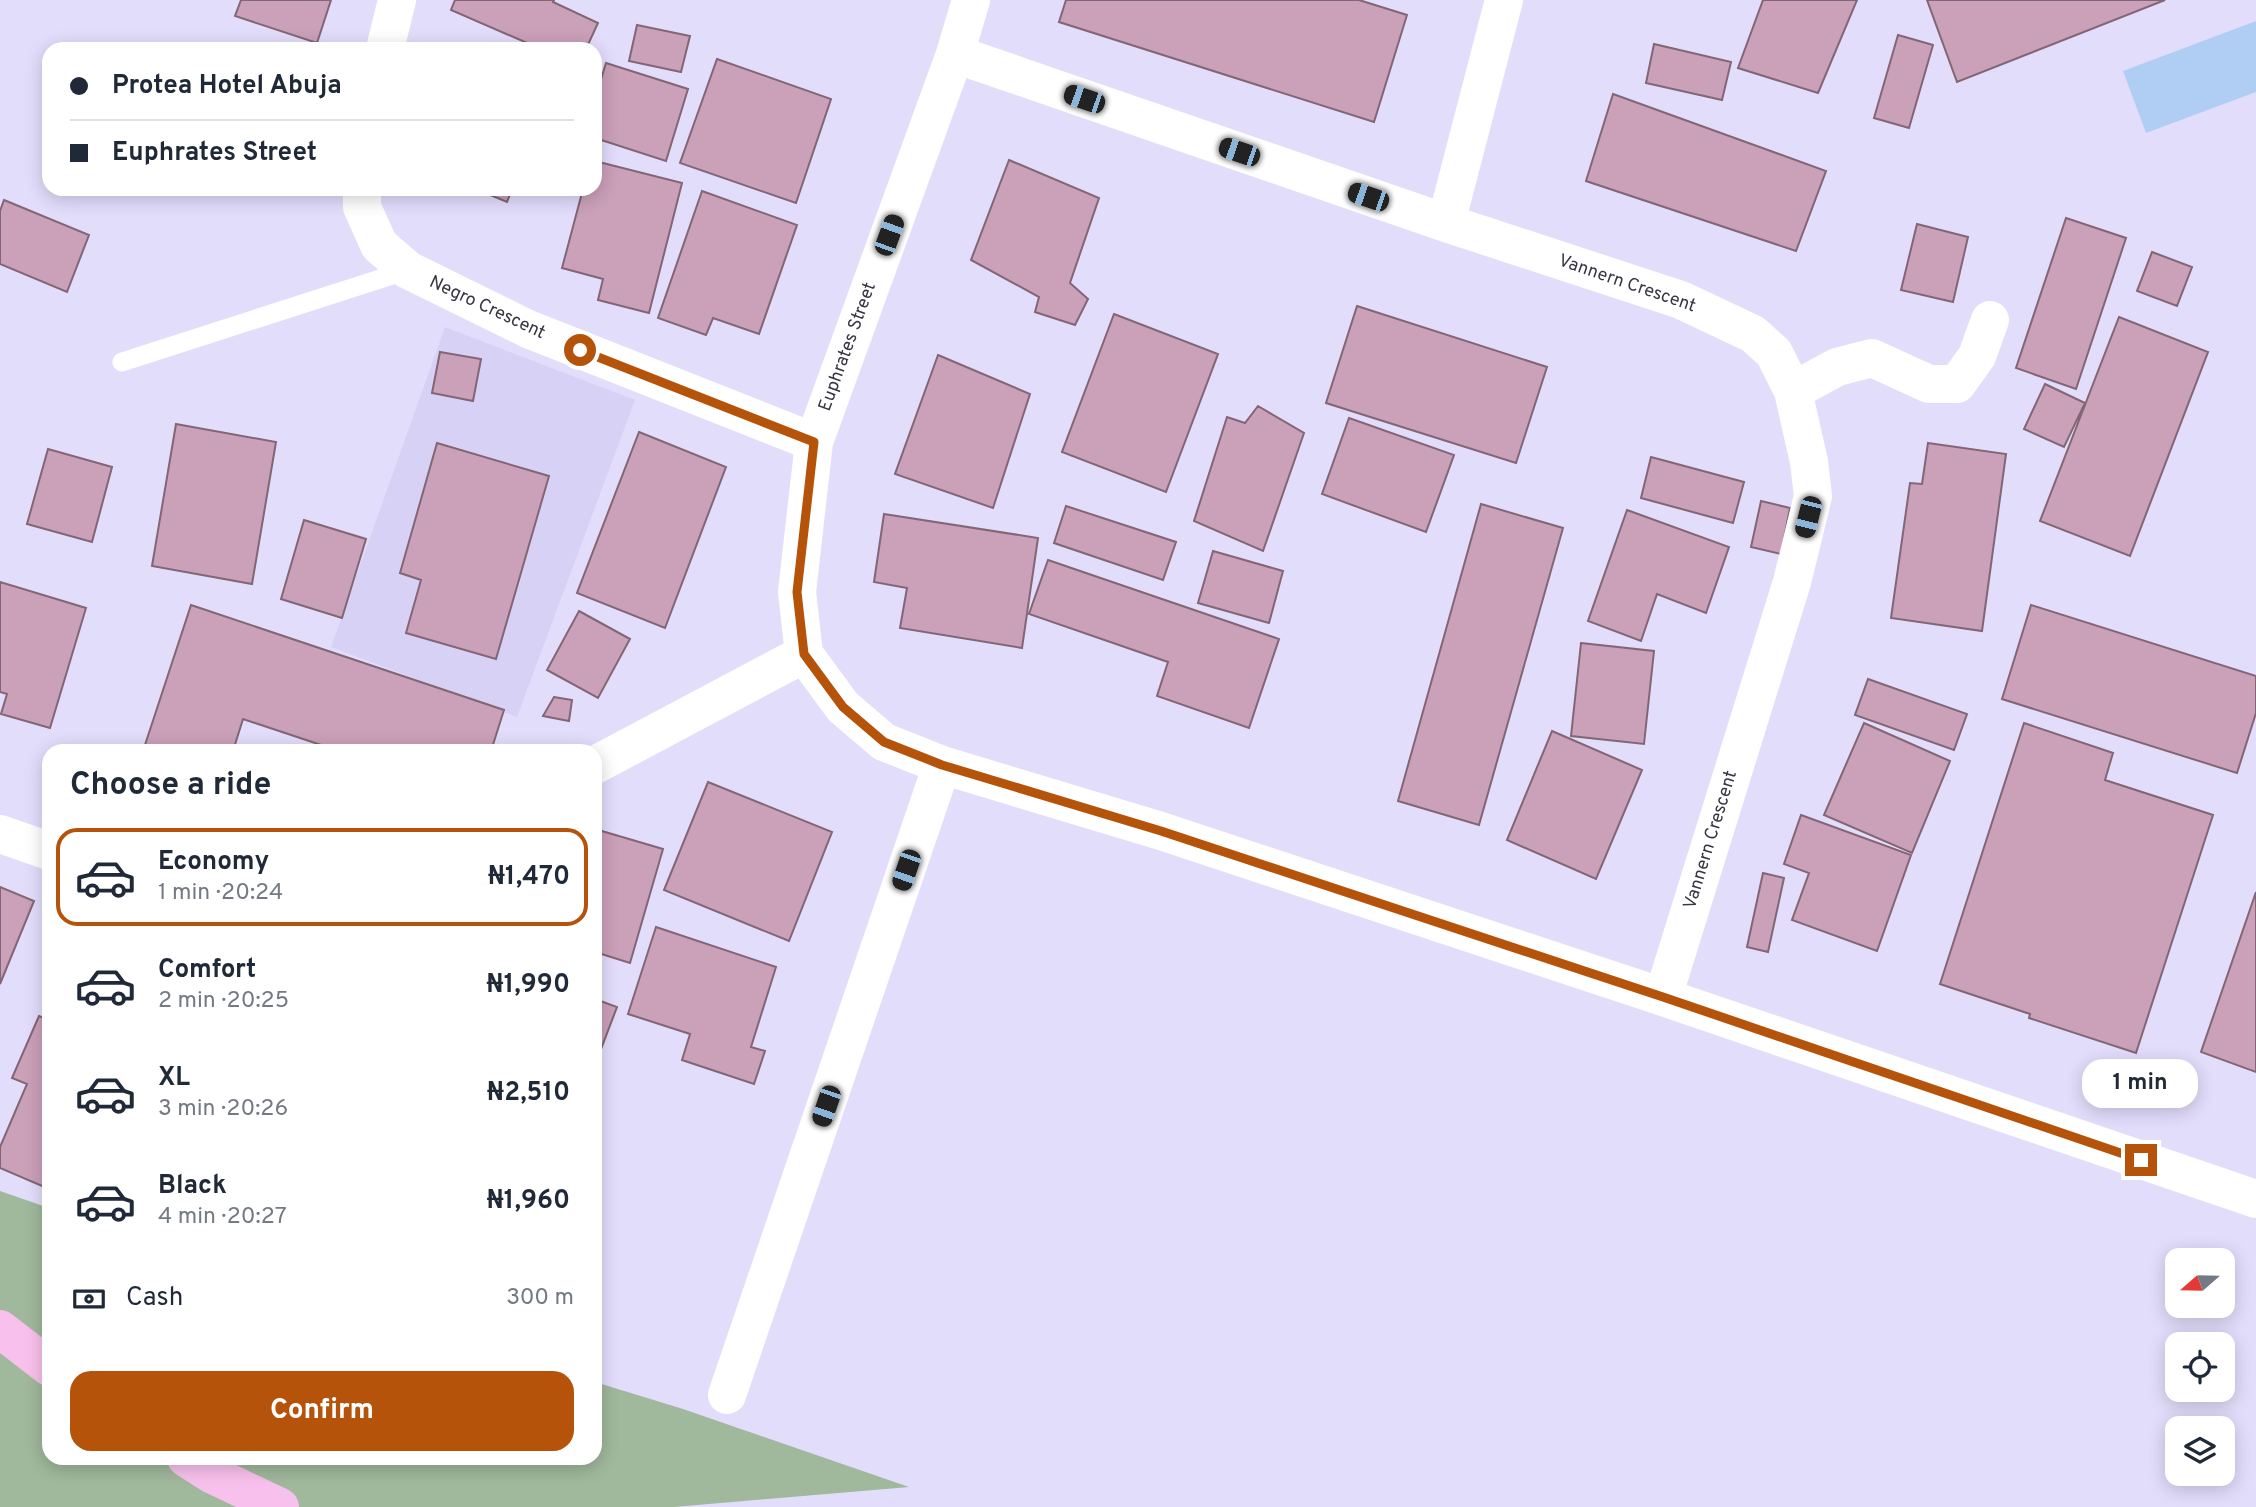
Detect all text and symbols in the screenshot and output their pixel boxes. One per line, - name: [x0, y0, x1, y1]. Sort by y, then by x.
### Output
- text: Protea Hotel Abuja: [112, 70, 342, 103]
- car: [1061, 82, 1108, 116]
- car: [1216, 135, 1263, 169]
- text: Euphrates Street: [112, 137, 317, 170]
- car: [1345, 180, 1392, 214]
- car: [872, 212, 907, 258]
- street label: Vannern Crescent: [1555, 250, 1699, 318]
- street label: Negro Crescent: [425, 271, 549, 345]
- street label: Euphrates Street: [814, 279, 882, 415]
- route start: [564, 334, 596, 366]
- car: [1793, 494, 1824, 540]
- text: Choose a ride: [70, 766, 271, 806]
- street label: Vannern Crescent: [1679, 768, 1743, 912]
- icon: car: [74, 846, 137, 909]
- text: Economy: [158, 846, 269, 879]
- car: [890, 847, 923, 893]
- text: ₦1,470: [488, 861, 570, 894]
- text: 1 min · 20:24: [158, 879, 283, 908]
- icon: car: [74, 954, 137, 1017]
- text: Comfort: [158, 954, 256, 987]
- text: ₦1,990: [486, 969, 570, 1002]
- text: 2 min · 20:25: [158, 987, 289, 1016]
- callout: 1 min: [2083, 1058, 2199, 1108]
- icon: car: [74, 1062, 137, 1125]
- text: XL: [158, 1062, 190, 1095]
- text: 1 min: [2112, 1069, 2168, 1098]
- text: ₦2,510: [487, 1077, 570, 1110]
- car: [810, 1083, 843, 1129]
- text: 3 min · 20:26: [158, 1095, 288, 1124]
- route end: [2125, 1144, 2157, 1176]
- icon: car: [74, 1170, 137, 1233]
- text: Black: [158, 1170, 227, 1203]
- text: ₦1,960: [486, 1185, 570, 1218]
- text: 4 min · 20:27: [158, 1203, 287, 1232]
- north arrow: [2165, 1248, 2235, 1318]
- map controls: [2165, 1248, 2235, 1486]
- icon: cash: [70, 1280, 108, 1318]
- text: Cash: [126, 1282, 183, 1315]
- text: 300 m: [506, 1284, 574, 1313]
- button: locate: [2165, 1332, 2235, 1402]
- button: Confirm: [70, 1371, 574, 1451]
- button: layers: [2165, 1416, 2235, 1486]

